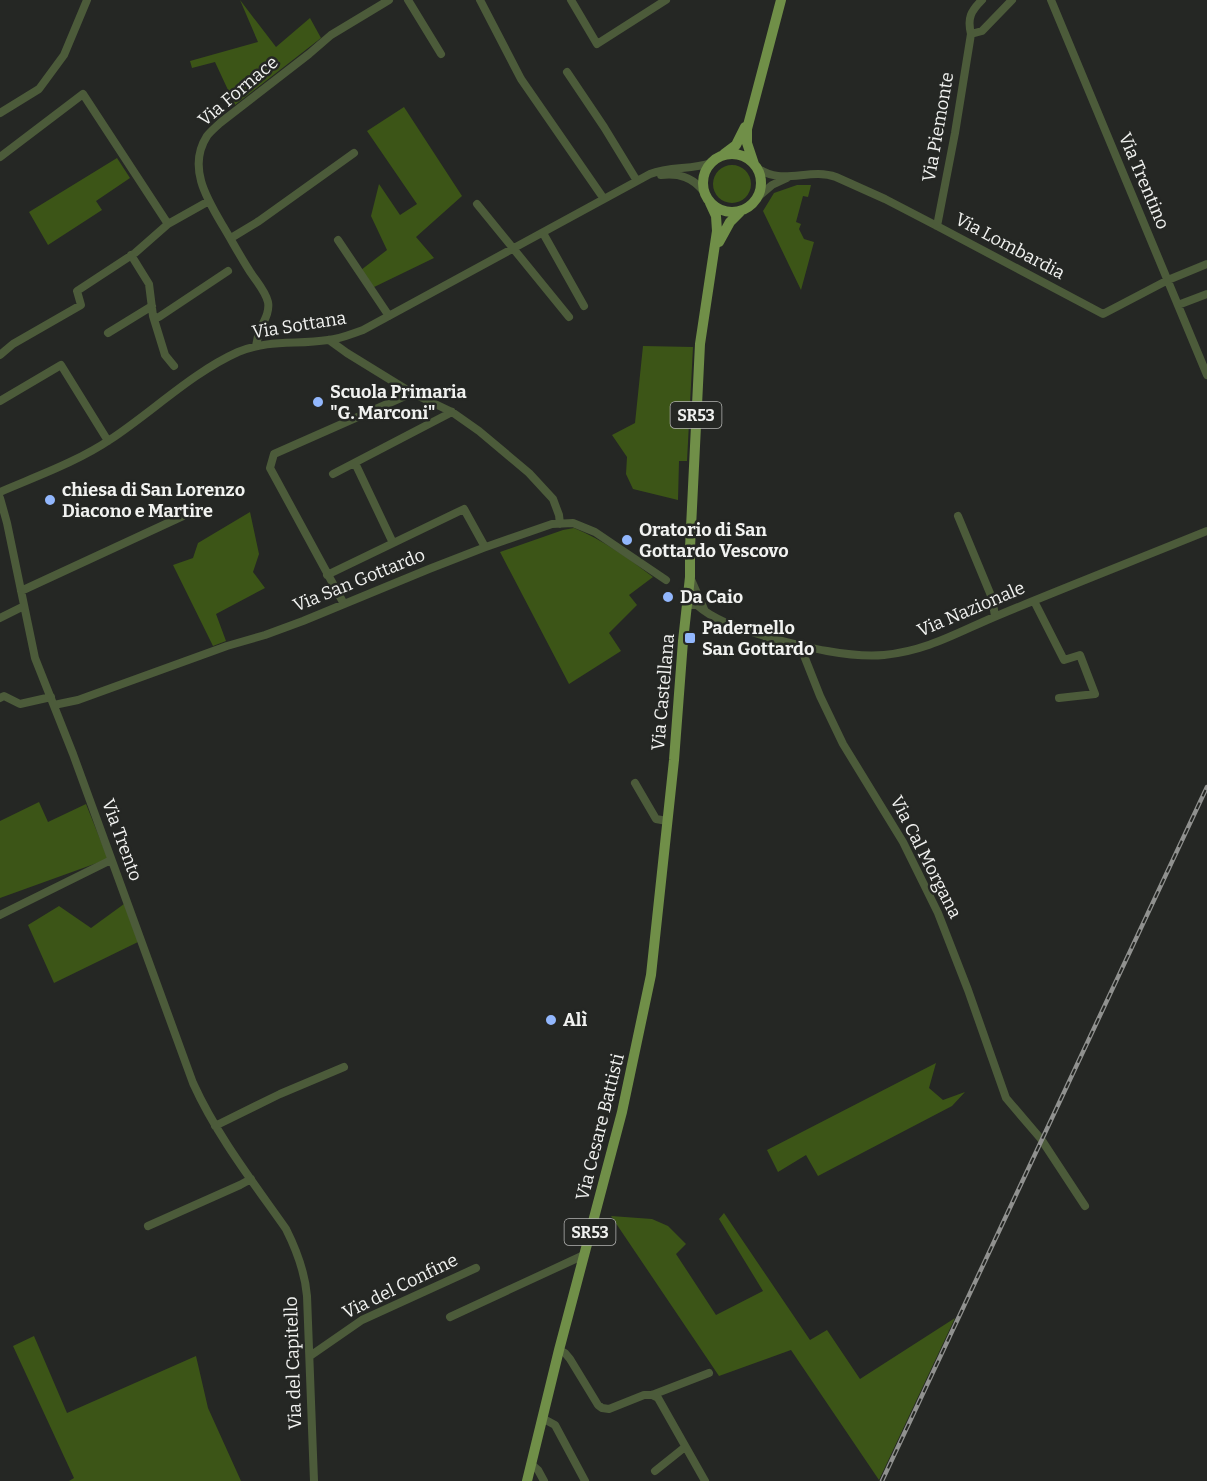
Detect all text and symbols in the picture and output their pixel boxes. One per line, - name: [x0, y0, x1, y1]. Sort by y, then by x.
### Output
- street label: Via Fornace: [194, 51, 282, 131]
- street label: Via Piemonte: [918, 70, 958, 184]
- street label: Via Trentino: [1114, 129, 1174, 233]
- street label: Via Lombardia: [951, 208, 1069, 284]
- street label: Via Sottana: [250, 307, 348, 343]
- place label: Scuola Primaria "G. Marconi": [330, 381, 467, 424]
- marker: Scuola Primaria "G. Marconi": [311, 395, 325, 409]
- road number: SR53: [670, 402, 722, 428]
- place label: chiesa di San Lorenzo Diacono e Martire: [62, 479, 245, 522]
- marker: chiesa di San Lorenzo Diacono e Martire: [43, 493, 57, 507]
- place label: Oratorio di San Gottardo Vescovo: [639, 519, 789, 562]
- marker: Oratorio di San Gottardo Vescovo: [620, 533, 634, 547]
- street label: Via San Gottardo: [290, 544, 428, 616]
- street label: Via Nazionale: [914, 576, 1028, 642]
- place label: Da Caio: [680, 586, 743, 608]
- marker: Da Caio: [661, 590, 675, 604]
- place label: Padernello San Gottardo: [702, 617, 814, 660]
- marker: Padernello San Gottardo: [683, 631, 697, 645]
- street label: Via Castellana: [647, 632, 679, 751]
- street label: Via Cal Morgana: [886, 792, 966, 922]
- street label: Via Trento: [97, 796, 147, 884]
- place label: Alì: [563, 1009, 587, 1031]
- marker: Alì: [544, 1013, 558, 1027]
- street label: Via Cesare Battisti: [571, 1051, 629, 1203]
- road number: SR53: [564, 1219, 616, 1245]
- street label: Via del Confine: [339, 1249, 461, 1323]
- street label: Via del Capitello: [280, 1296, 306, 1430]

